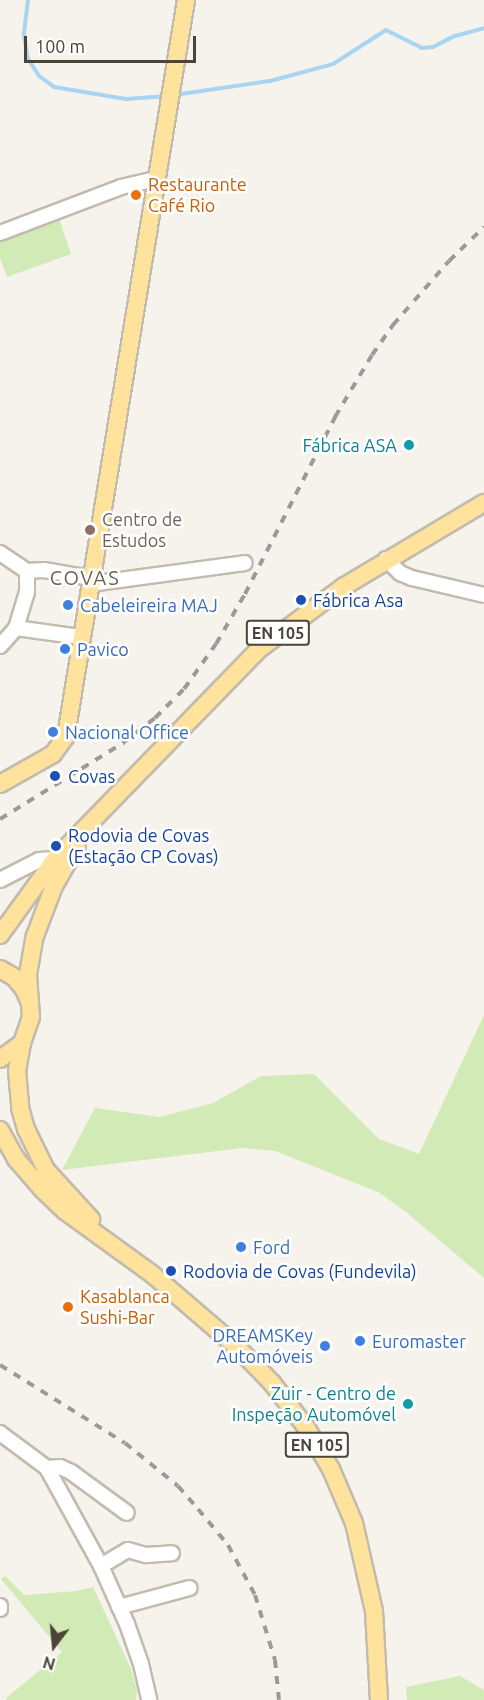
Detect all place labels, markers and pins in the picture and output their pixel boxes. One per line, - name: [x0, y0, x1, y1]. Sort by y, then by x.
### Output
- place label: Restaurante Café Rio: [148, 174, 247, 216]
- marker: Restaurante Café Rio: [129, 188, 143, 202]
- place label: Fábrica ASA: [302, 434, 397, 456]
- marker: Fábrica ASA: [402, 438, 416, 452]
- place label: Centro de Estudos: [102, 509, 182, 552]
- marker: Centro de Estudos: [83, 523, 97, 537]
- place label: Fábrica Asa: [313, 589, 403, 611]
- marker: Fábrica Asa: [294, 593, 308, 607]
- place label: Cabeleireira MAJ: [80, 594, 218, 616]
- marker: Cabeleireira MAJ: [61, 598, 75, 612]
- place label: Pavico: [77, 638, 129, 660]
- marker: Pavico: [58, 642, 72, 656]
- place label: Nacional Office: [65, 721, 189, 743]
- marker: Nacional Office: [46, 725, 60, 739]
- place label: Covas: [68, 765, 115, 787]
- marker: Covas: [46, 767, 64, 785]
- place label: Rodovia de Covas (Estação CP Covas): [68, 825, 219, 868]
- marker: Rodovia de Covas (Estação CP Covas): [49, 839, 63, 853]
- place label: Ford: [253, 1236, 290, 1258]
- marker: Ford: [234, 1240, 248, 1254]
- place label: Rodovia de Covas (Fundevila): [183, 1260, 417, 1282]
- marker: Rodovia de Covas (Fundevila): [164, 1264, 178, 1278]
- place label: Kasablanca Sushi-Bar: [80, 1286, 170, 1328]
- marker: Kasablanca Sushi-Bar: [61, 1300, 75, 1314]
- place label: DREAMSKey Automóveis: [213, 1325, 313, 1368]
- place label: Euromaster: [372, 1330, 466, 1352]
- marker: Euromaster: [353, 1334, 367, 1348]
- marker: DREAMSKey Automóveis: [318, 1339, 332, 1353]
- place label: Zuir - Centro de Inspeção Automóvel: [232, 1383, 396, 1426]
- marker: Zuir - Centro de Inspeção Automóvel: [401, 1397, 415, 1411]

